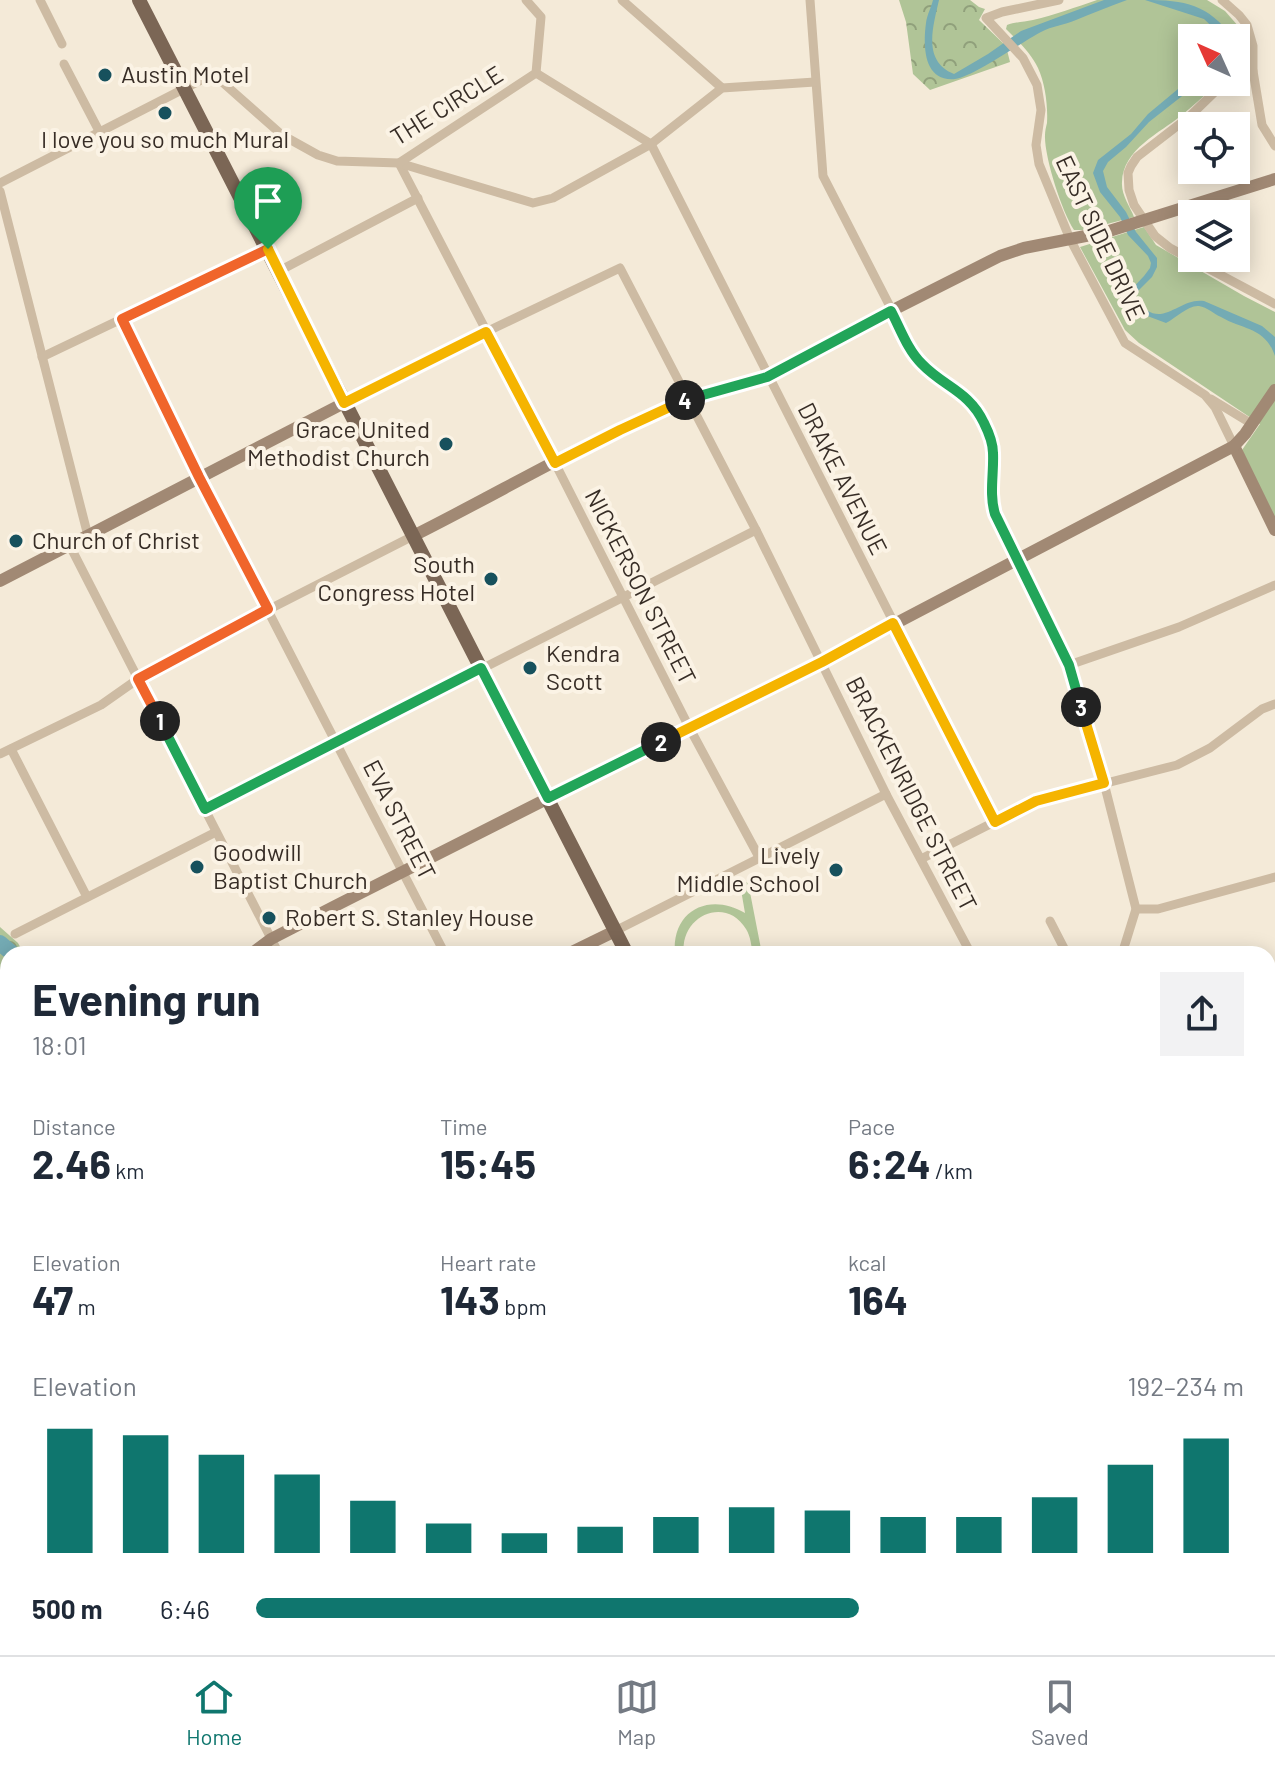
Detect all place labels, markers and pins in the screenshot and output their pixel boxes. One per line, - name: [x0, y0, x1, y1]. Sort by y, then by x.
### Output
- place label: Austin Motel: [121, 59, 249, 88]
- marker: Austin Motel: [96, 66, 114, 84]
- marker: I love you so much Mural: [156, 104, 174, 122]
- place label: I love you so much Mural: [41, 124, 289, 153]
- pin: [234, 167, 302, 249]
- pin: 4: [665, 380, 705, 420]
- place label: Grace United Methodist Church: [247, 414, 430, 471]
- marker: Grace United Methodist Church: [437, 435, 455, 453]
- place label: Church of Christ: [32, 525, 200, 554]
- marker: Church of Christ: [7, 532, 25, 550]
- place label: South Congress Hotel: [318, 549, 475, 606]
- marker: South Congress Hotel: [482, 570, 500, 588]
- place label: Kendra Scott: [546, 638, 620, 695]
- marker: Kendra Scott: [521, 659, 539, 677]
- pin: 3: [1061, 687, 1101, 727]
- pin: 1: [140, 701, 180, 741]
- pin: 2: [641, 722, 681, 762]
- place label: Goodwill Baptist Church: [213, 837, 368, 894]
- place label: Lively Middle School: [676, 840, 820, 897]
- marker: Goodwill Baptist Church: [188, 858, 206, 876]
- marker: Lively Middle School: [827, 861, 845, 879]
- place label: Robert S. Stanley House: [285, 902, 534, 931]
- marker: Robert S. Stanley House: [260, 909, 278, 927]

